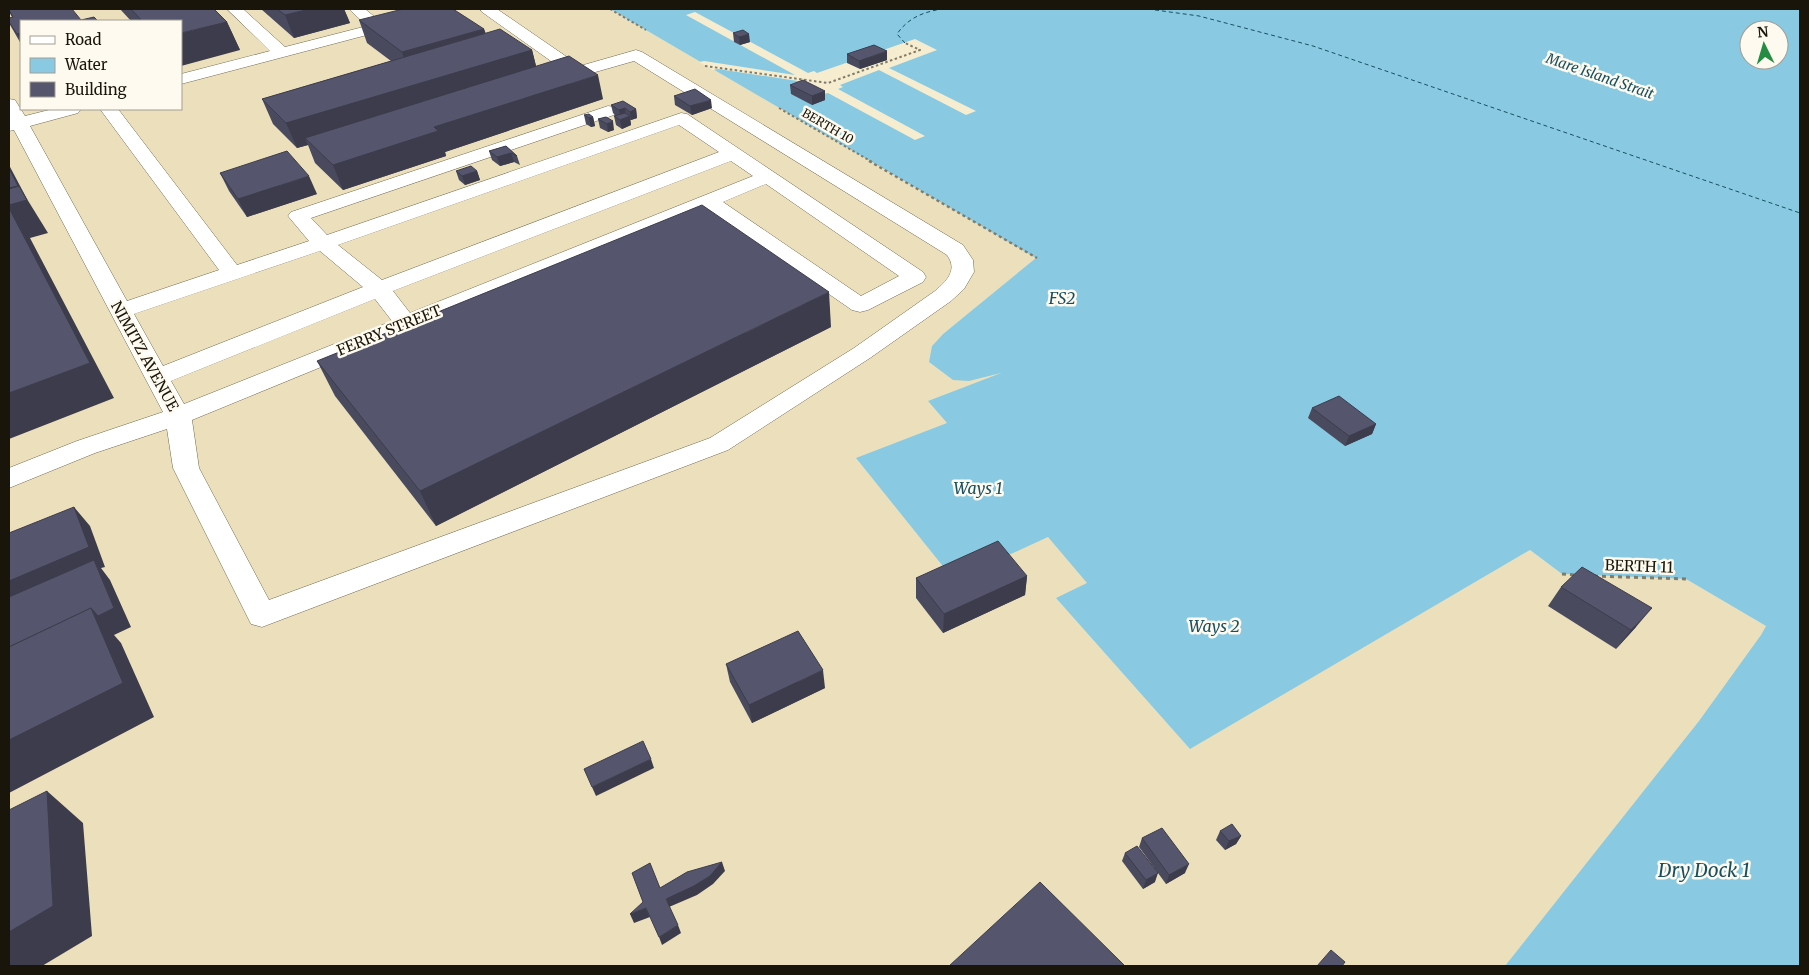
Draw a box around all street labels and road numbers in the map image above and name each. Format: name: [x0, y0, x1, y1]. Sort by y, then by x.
street label: BERTH 10: [799, 105, 857, 147]
street label: NIMITZ AVENUE: [107, 298, 183, 415]
street label: FERRY STREET: [334, 300, 445, 360]
street label: BERTH 11: [1604, 555, 1674, 577]

